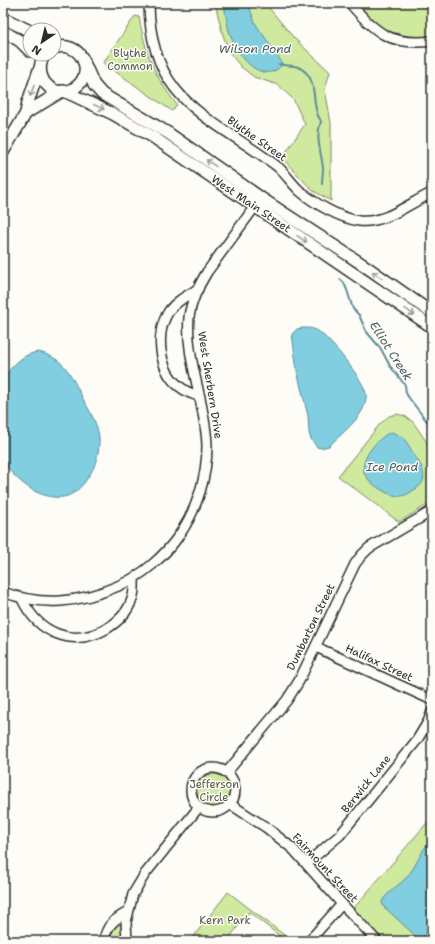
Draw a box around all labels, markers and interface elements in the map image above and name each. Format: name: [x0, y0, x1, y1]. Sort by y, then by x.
north arrow: [22, 22, 62, 62]
text: N: [28, 41, 44, 58]
water label: Wilson Pond: [219, 41, 292, 57]
park label: Blythe Common: [107, 46, 153, 74]
one-way arrow: [27, 85, 35, 97]
one-way arrow: [93, 104, 105, 111]
street label: Blythe Street: [224, 113, 290, 165]
one-way arrow: [206, 159, 217, 167]
street label: West Main Street: [208, 172, 294, 236]
one-way arrow: [297, 235, 308, 243]
one-way arrow: [372, 271, 383, 279]
one-way arrow: [404, 308, 415, 316]
water label: Elliot Creek: [366, 318, 416, 384]
street label: West Sherbern Drive: [194, 330, 226, 440]
water label: Ice Pond: [365, 459, 418, 475]
street label: Dumbarton Street: [283, 581, 339, 673]
street label: Halifax Street: [343, 641, 415, 685]
street label: Berwick Lane: [338, 752, 394, 816]
park label: Jefferson Circle: [189, 777, 239, 805]
street label: Fairmount Street: [289, 830, 361, 906]
park label: Kern Park: [199, 913, 251, 928]

